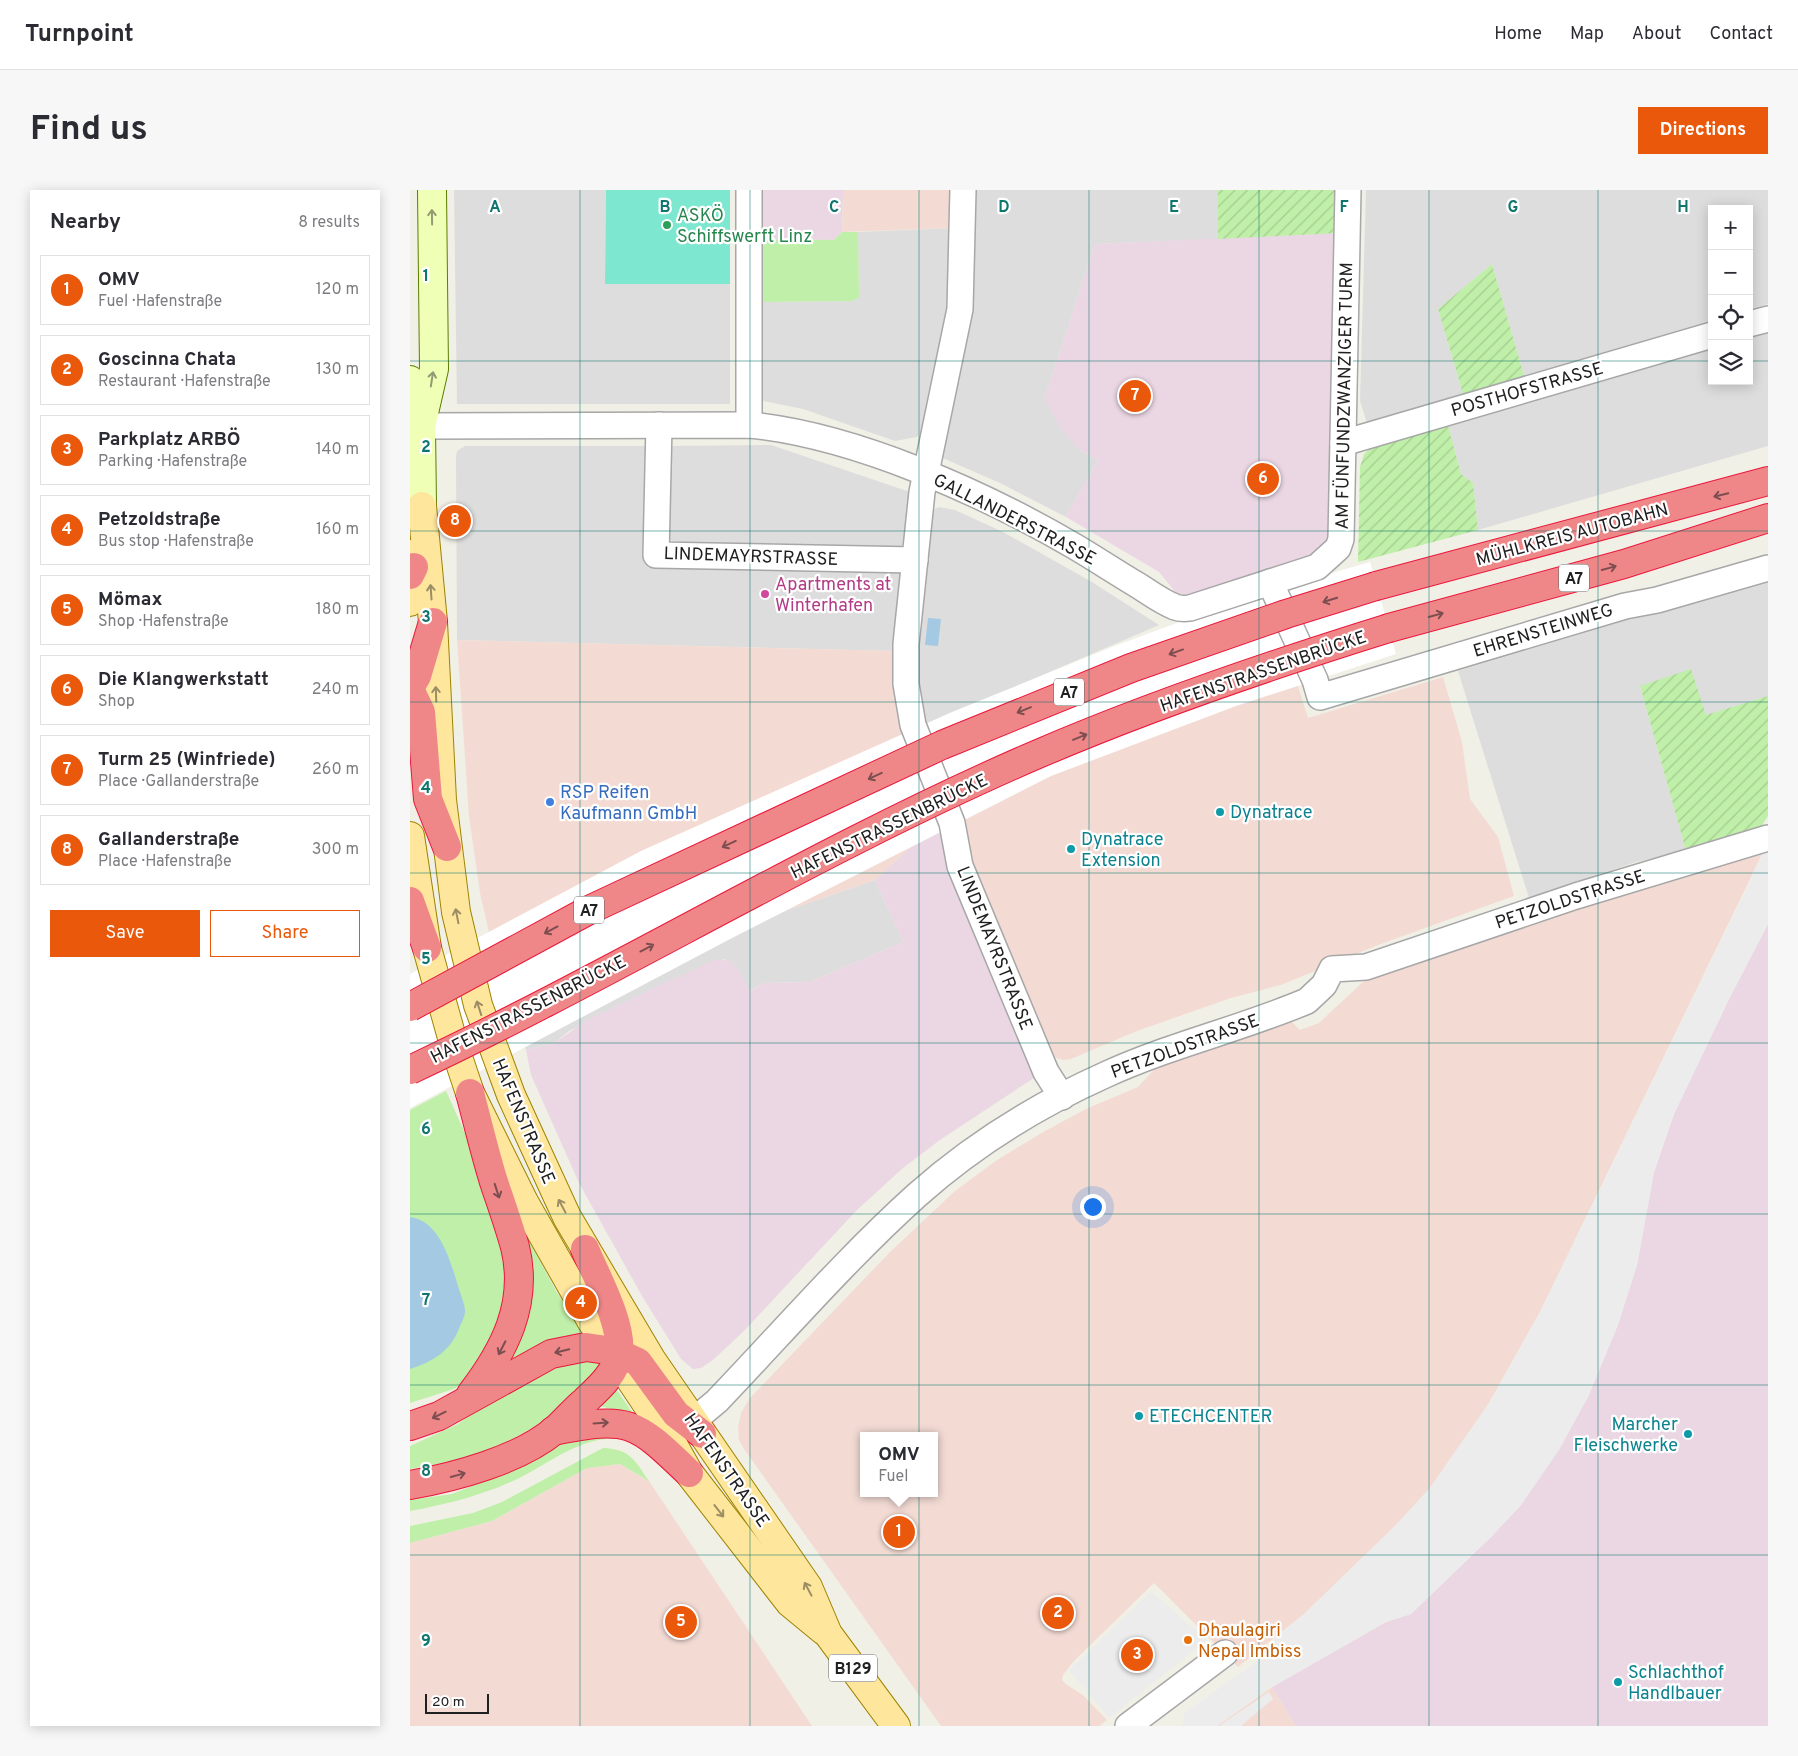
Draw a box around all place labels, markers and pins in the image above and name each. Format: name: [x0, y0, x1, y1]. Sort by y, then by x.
place label: ASKÖ Schiffswerft Linz: [677, 203, 812, 249]
marker: ASKÖ Schiffswerft Linz: [661, 219, 673, 231]
pin: 7: [1119, 377, 1151, 415]
pin: 6: [1247, 460, 1279, 498]
pin: 8: [439, 502, 471, 540]
place label: Apartments at Winterhafen: [775, 574, 891, 618]
marker: Apartments at Winterhafen: [759, 588, 771, 600]
place label: RSP Reifen Kaufmann GmbH: [560, 782, 697, 826]
marker: RSP Reifen Kaufmann GmbH: [544, 796, 556, 808]
place label: Dynatrace: [1230, 802, 1313, 825]
marker: Dynatrace: [1214, 806, 1226, 818]
place label: Dynatrace Extension: [1081, 829, 1164, 873]
marker: Dynatrace Extension: [1065, 843, 1077, 855]
pin: 4: [565, 1284, 597, 1322]
place label: ETECHCENTER: [1149, 1406, 1272, 1429]
marker: ETECHCENTER: [1133, 1410, 1145, 1422]
place label: Marcher Fleischwerke: [1574, 1414, 1678, 1458]
marker: Marcher Fleischwerke: [1682, 1428, 1694, 1440]
pin: 1: [883, 1513, 915, 1551]
pin: 2: [1042, 1594, 1074, 1632]
pin: 5: [665, 1603, 697, 1641]
place label: Dhaulagiri Nepal Imbiss: [1198, 1620, 1301, 1664]
marker: Dhaulagiri Nepal Imbiss: [1182, 1634, 1194, 1646]
pin: 3: [1121, 1636, 1153, 1674]
place label: Schlachthof Handlbauer: [1628, 1662, 1724, 1706]
marker: Schlachthof Handlbauer: [1612, 1676, 1624, 1688]

